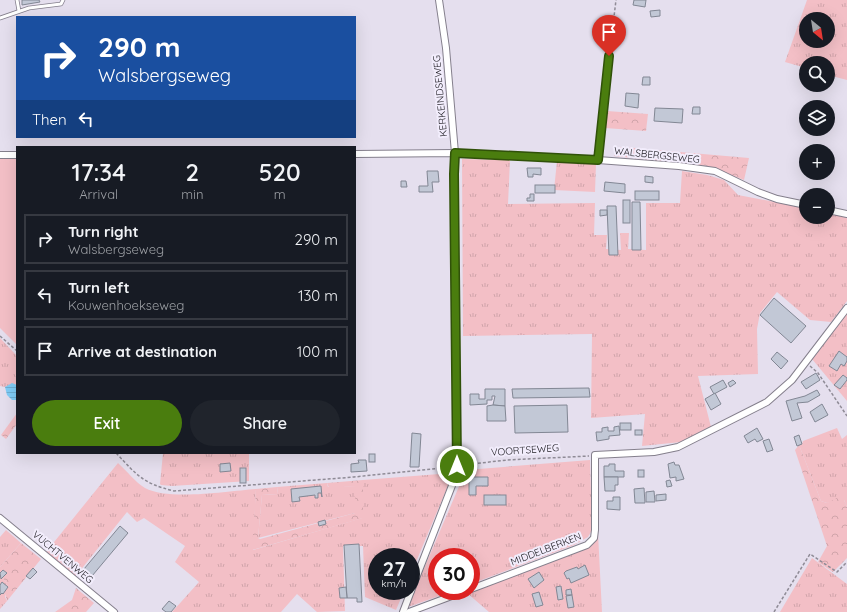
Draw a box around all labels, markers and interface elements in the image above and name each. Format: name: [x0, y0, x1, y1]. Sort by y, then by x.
north arrow: [799, 12, 835, 48]
map controls: [799, 12, 835, 224]
pin: [592, 15, 626, 56]
icon: arrive: [598, 21, 620, 43]
text: 290 m: [98, 29, 181, 64]
icon: right: [32, 32, 84, 84]
street label: KERKEINDSEWEG: [430, 54, 450, 137]
button: search: [799, 56, 835, 92]
text: Walsbergseweg: [98, 64, 231, 87]
button: layers: [799, 100, 835, 136]
icon: left: [75, 108, 97, 130]
text: Then: [32, 110, 67, 129]
street label: WALSBERGSEWEG: [613, 144, 701, 166]
button: +: [799, 144, 835, 180]
text: 17:34: [71, 157, 126, 187]
text: 2: [186, 157, 199, 187]
text: 520: [259, 157, 301, 187]
text: Arrival: [79, 186, 118, 202]
text: min: [181, 186, 203, 202]
text: m: [274, 186, 286, 202]
button: −: [799, 188, 835, 224]
text: Turn right: [68, 222, 139, 241]
icon: right: [34, 228, 56, 250]
text: 290 m: [295, 230, 338, 249]
text: Walsbergseweg: [68, 241, 164, 257]
text: Turn left: [68, 278, 130, 297]
icon: left: [34, 284, 56, 306]
text: 130 m: [298, 286, 338, 305]
text: Kouwenhoekseweg: [68, 297, 184, 313]
icon: arrive: [34, 340, 56, 362]
text: Arrive at destination: [68, 342, 217, 361]
text: 100 m: [297, 342, 338, 361]
button: Exit: [32, 400, 182, 446]
button: Share: [190, 400, 340, 446]
street label: VOORTSEWEG: [491, 441, 559, 459]
position arrow: [436, 445, 478, 487]
street label: VUCHTVENWEG: [30, 528, 96, 586]
street label: MIDDELBERKEN: [509, 530, 583, 568]
speed limit sign: 30: [428, 548, 480, 600]
text: 27: [383, 556, 405, 581]
text: km/h: [381, 577, 407, 590]

